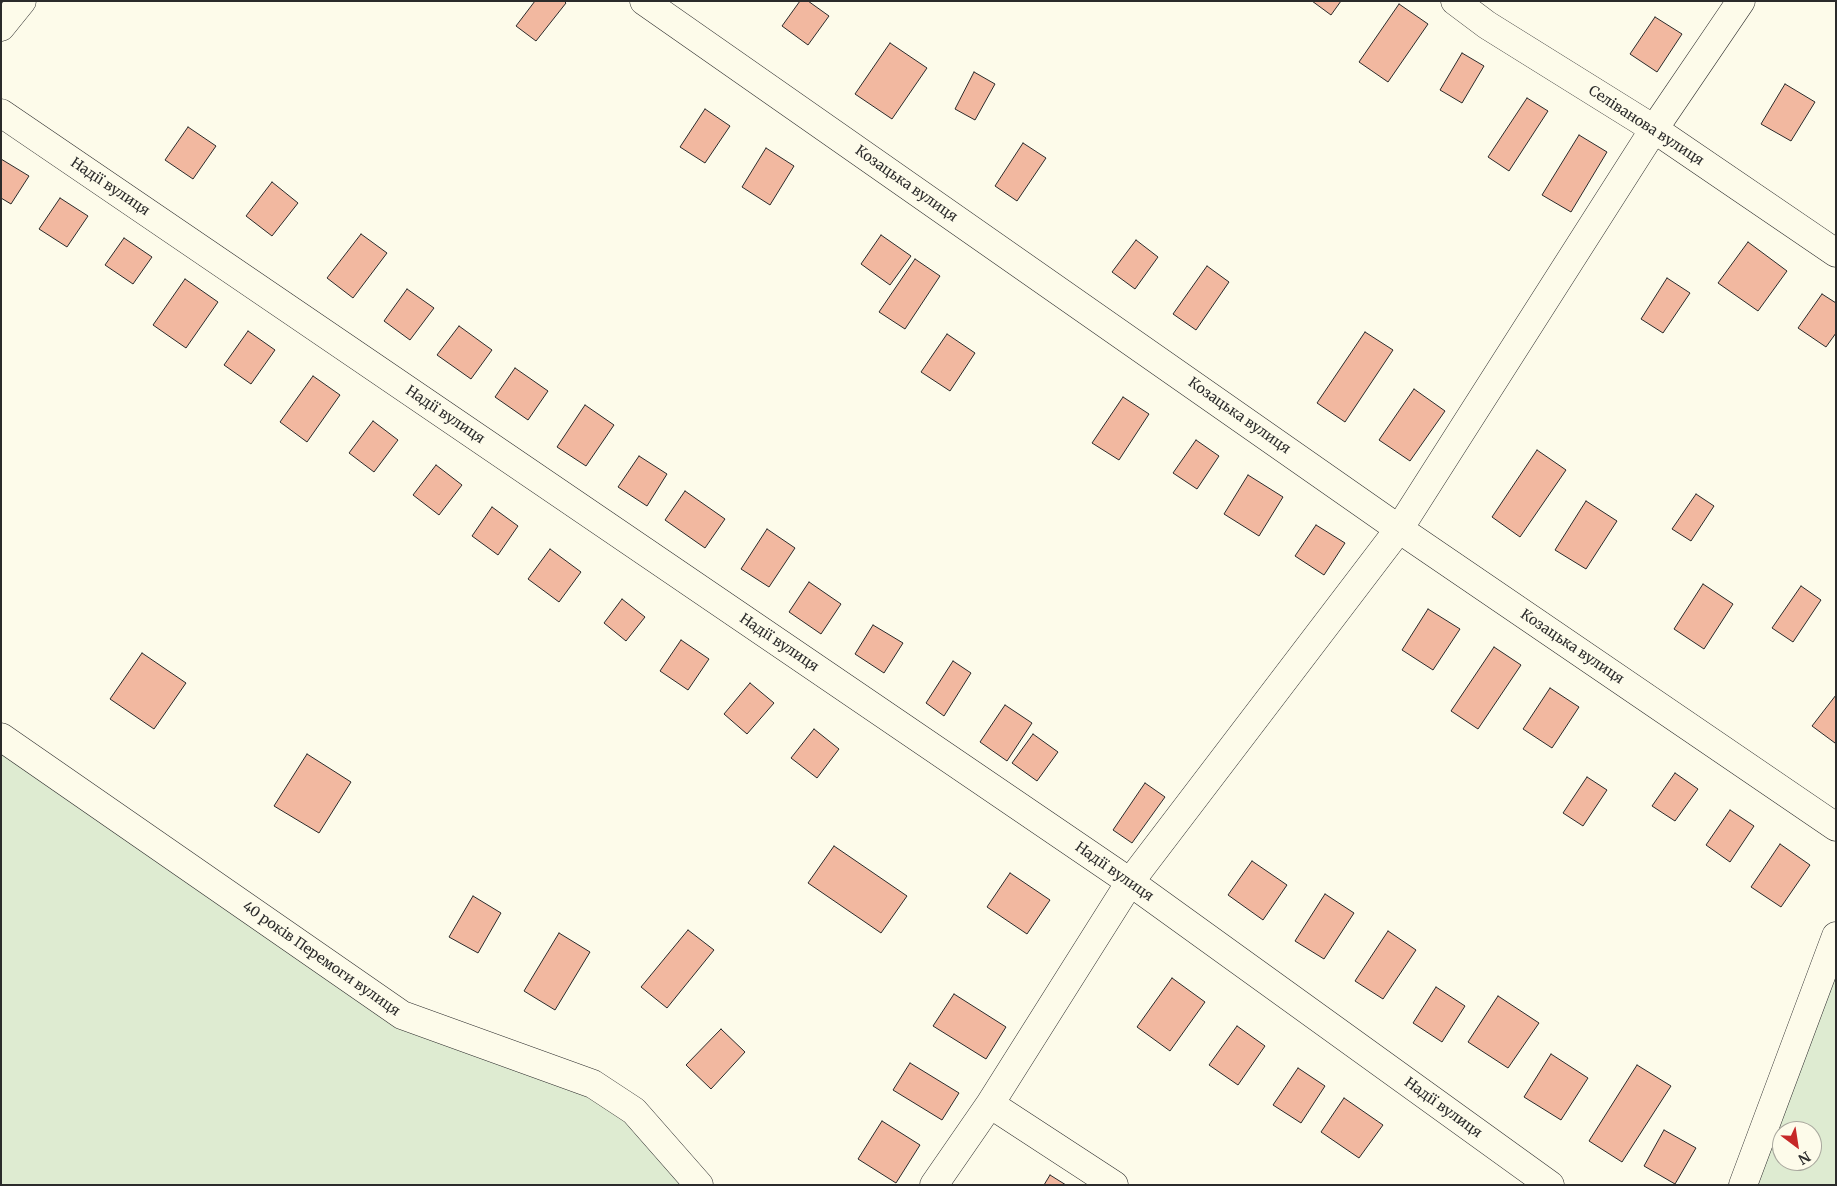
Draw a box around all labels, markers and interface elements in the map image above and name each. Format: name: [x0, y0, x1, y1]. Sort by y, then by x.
street label: Селіванова вулиця: [1585, 82, 1707, 170]
street label: Козацька вулиця: [852, 142, 960, 226]
street label: Надії вулиця: [67, 154, 153, 220]
street label: Козацька вулиця: [1185, 374, 1293, 458]
street label: Надії вулиця: [402, 382, 488, 448]
street label: Козацька вулиця: [1517, 606, 1627, 688]
street label: Надії вулиця: [736, 610, 822, 676]
street label: Надії вулиця: [1072, 839, 1156, 905]
street label: 40 років Перемоги вулиця: [239, 898, 403, 1020]
street label: Надії вулиця: [1401, 1074, 1485, 1142]
north arrow: [1772, 1121, 1822, 1171]
text: N: [1795, 1147, 1814, 1169]

